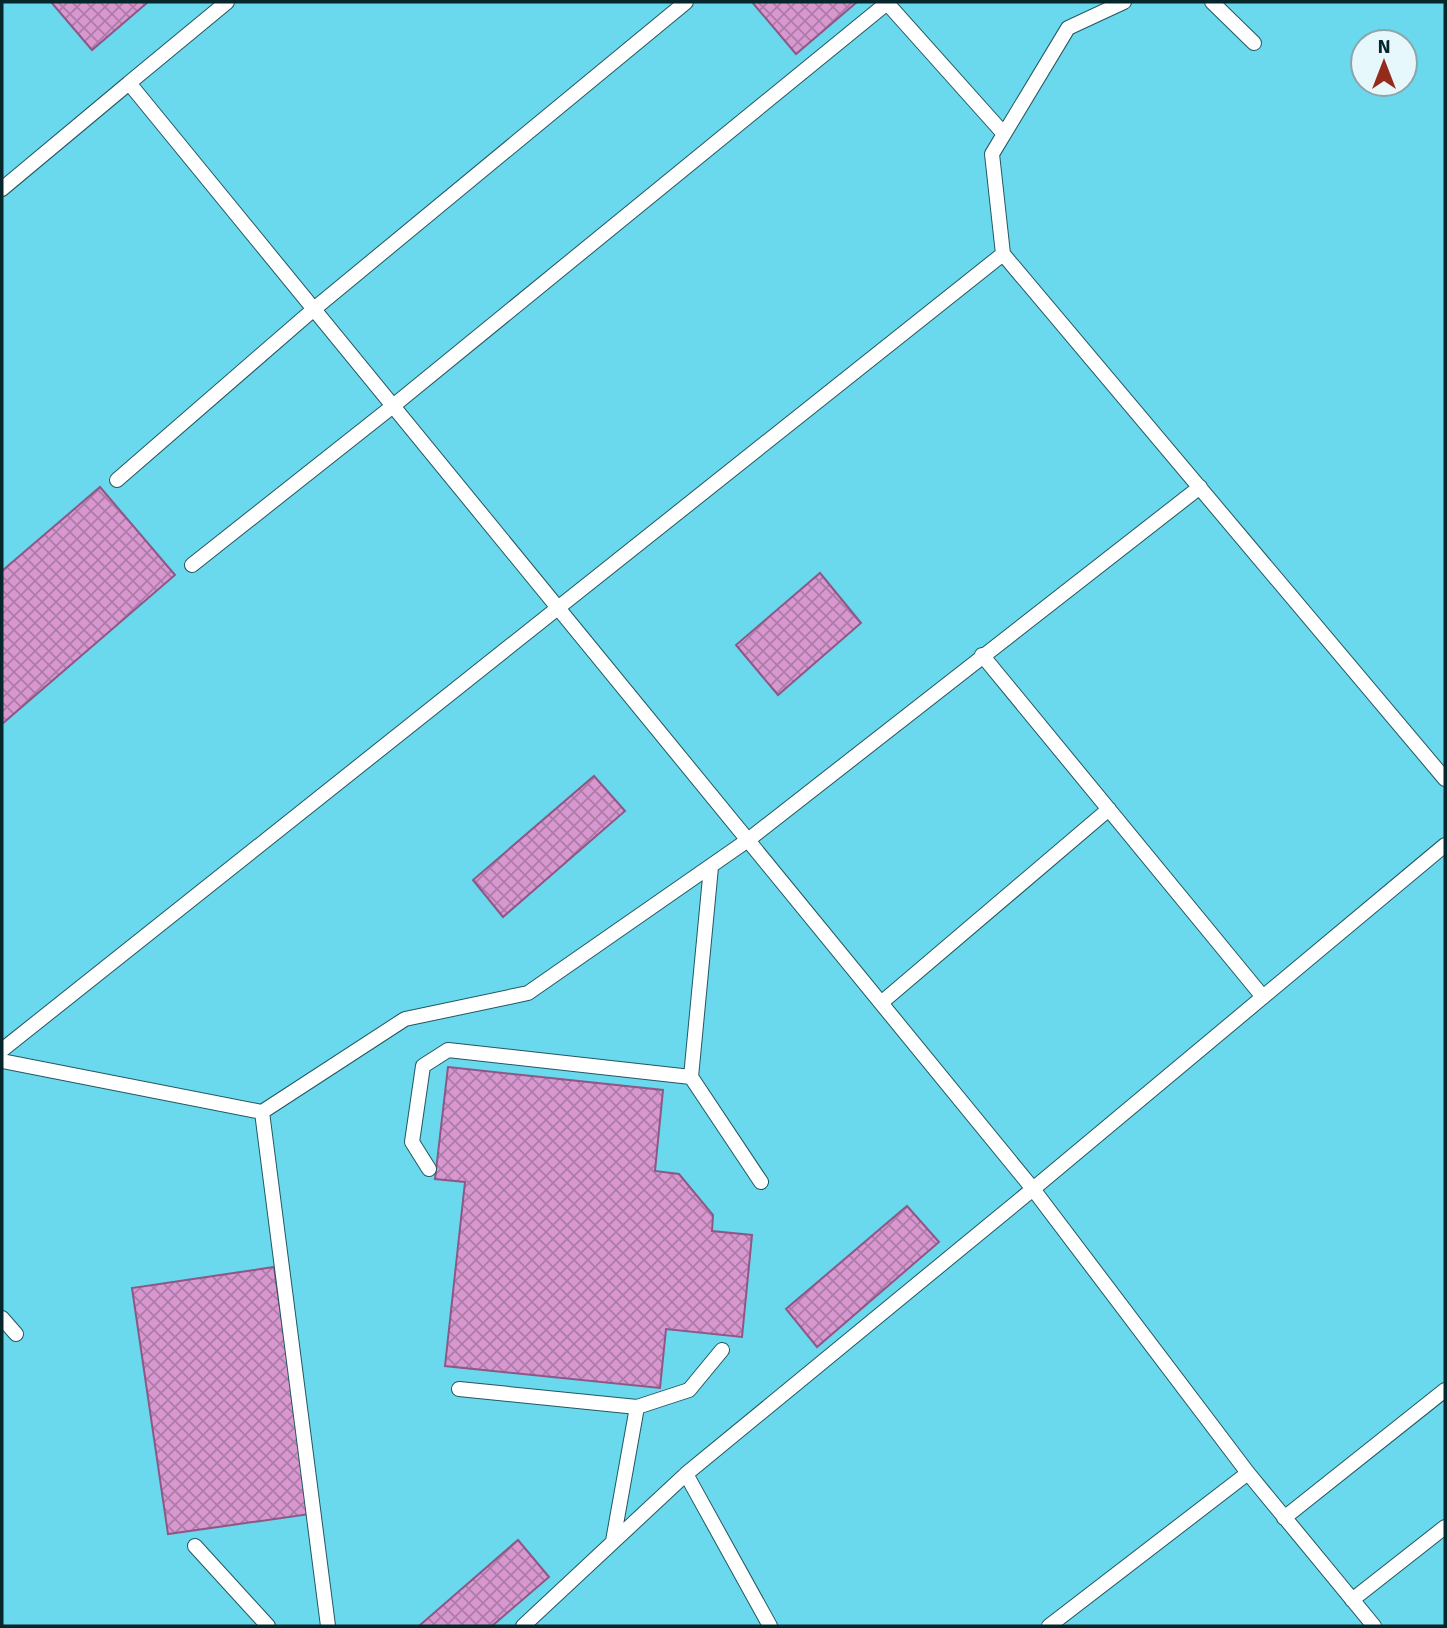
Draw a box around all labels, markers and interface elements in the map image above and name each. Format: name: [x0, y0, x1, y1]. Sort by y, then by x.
north arrow: [1349, 28, 1419, 98]
text: N: [1377, 35, 1391, 59]

